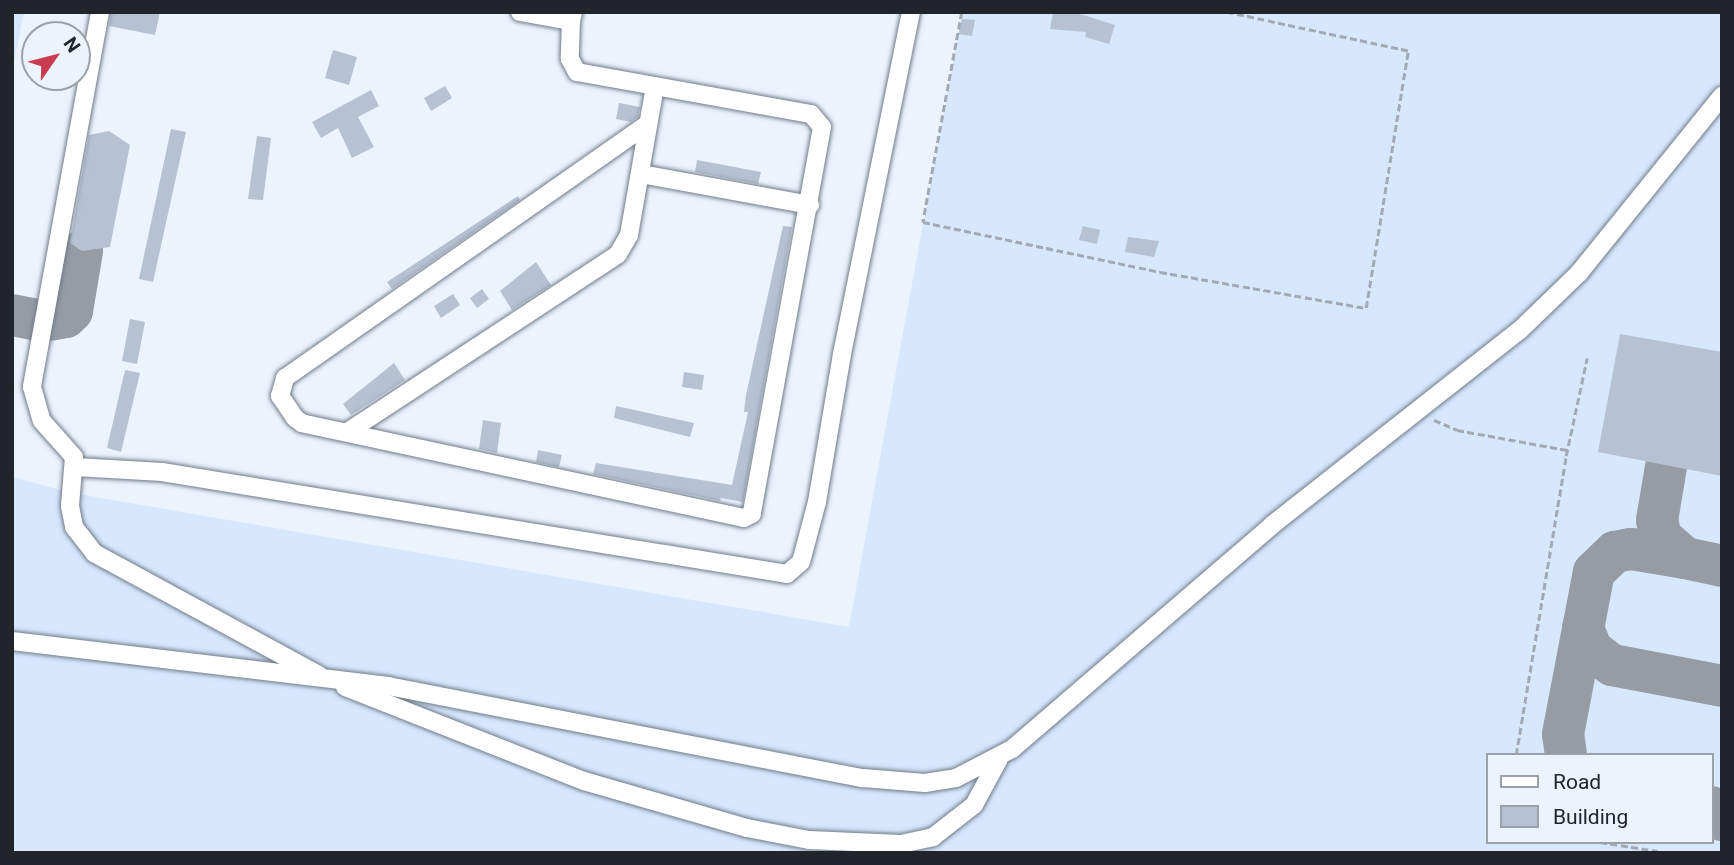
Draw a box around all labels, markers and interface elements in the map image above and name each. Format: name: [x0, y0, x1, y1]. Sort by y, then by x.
north arrow: [21, 21, 91, 91]
text: N: [59, 33, 85, 57]
legend: [1486, 753, 1713, 844]
text: Road: [1553, 770, 1601, 794]
text: Building: [1553, 805, 1628, 829]

